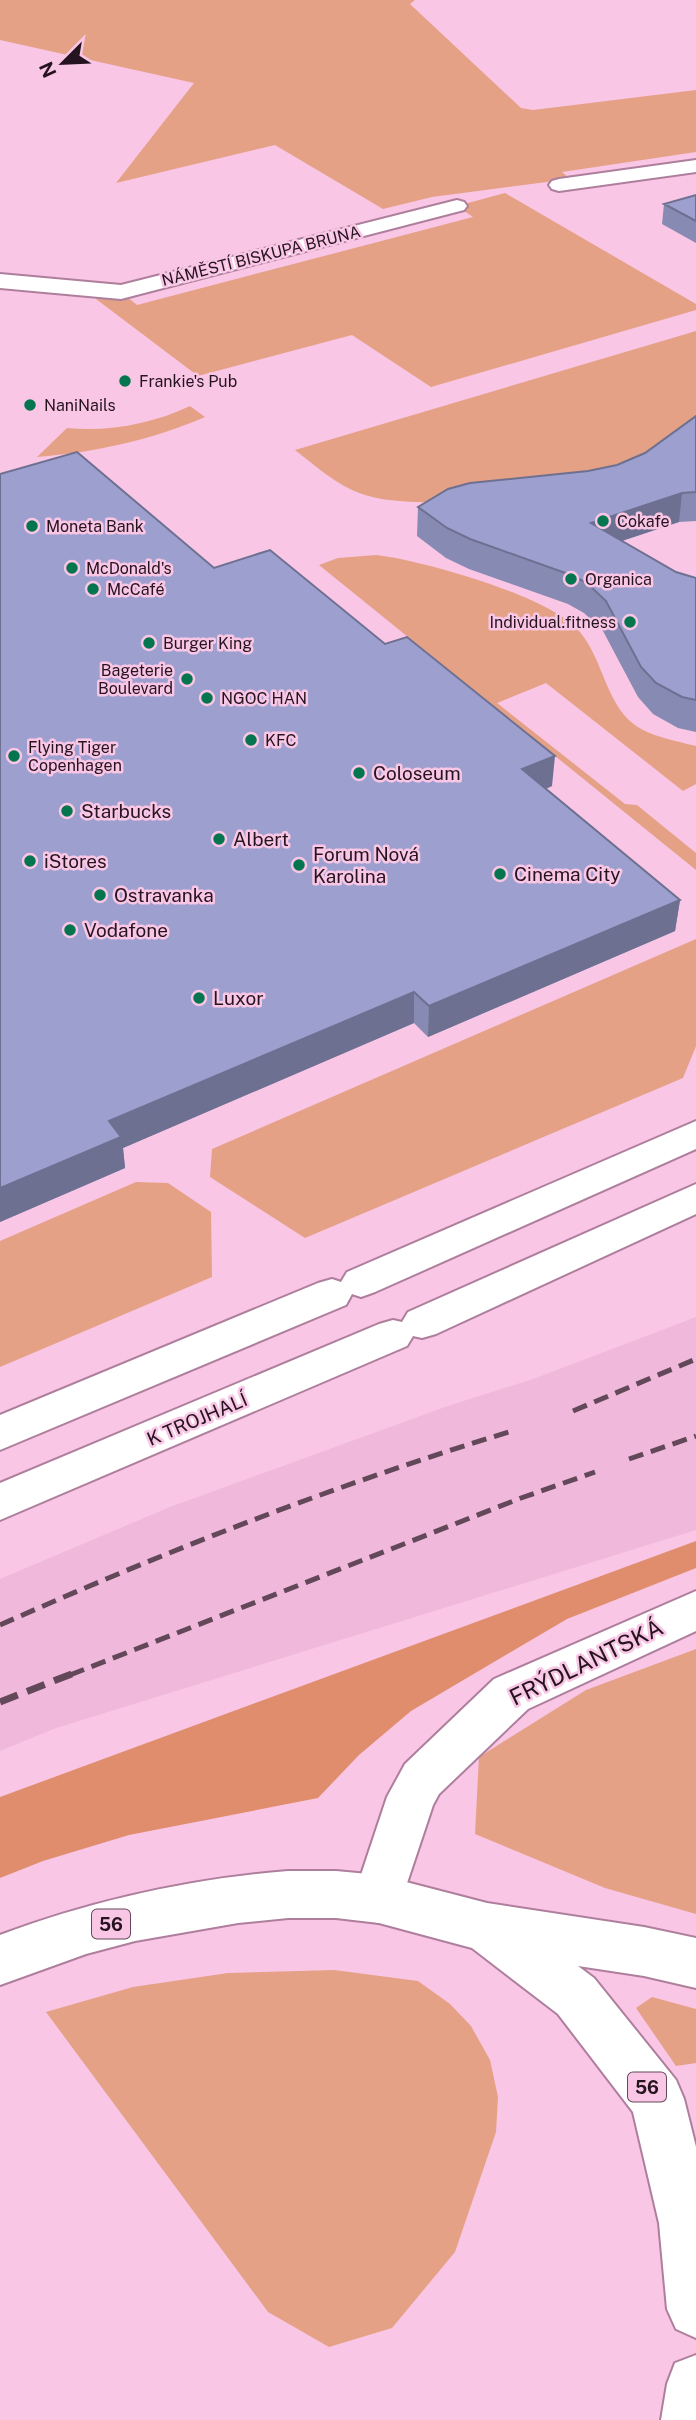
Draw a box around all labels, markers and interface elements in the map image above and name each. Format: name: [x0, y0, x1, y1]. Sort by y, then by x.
north arrow: [28, 28, 98, 98]
text: N: [34, 59, 61, 81]
street label: NÁMĚSTÍ BISKUPA BRUNA: [159, 221, 362, 290]
place label: Frankie's Pub: [139, 372, 237, 391]
marker: Frankie's Pub: [117, 373, 133, 389]
place label: NaniNails: [44, 396, 116, 415]
marker: NaniNails: [22, 397, 38, 413]
place label: Cokafe: [617, 512, 670, 531]
marker: Cokafe: [595, 513, 611, 529]
place label: Moneta Bank: [46, 517, 144, 536]
marker: Moneta Bank: [24, 518, 40, 534]
place label: McDonald's: [86, 559, 172, 578]
marker: McDonald's: [64, 560, 80, 576]
place label: Organica: [585, 570, 652, 589]
marker: Organica: [563, 571, 579, 587]
place label: McCafé: [107, 580, 165, 599]
marker: McCafé: [85, 581, 101, 597]
place label: Individual.fitness: [489, 613, 616, 632]
marker: Individual.fitness: [622, 614, 638, 630]
place label: Burger King: [163, 634, 252, 653]
marker: Burger King: [141, 635, 157, 651]
place label: Bageterie Boulevard: [98, 661, 173, 698]
marker: Bageterie Boulevard: [179, 671, 195, 687]
place label: NGOC HAN: [221, 689, 307, 708]
marker: NGOC HAN: [199, 690, 215, 706]
place label: KFC: [265, 731, 296, 750]
marker: KFC: [243, 732, 259, 748]
place label: Flying Tiger Copenhagen: [28, 738, 122, 775]
marker: Flying Tiger Copenhagen: [6, 748, 22, 764]
place label: Coloseum: [373, 762, 461, 784]
marker: Coloseum: [351, 765, 367, 781]
place label: Starbucks: [81, 800, 171, 822]
marker: Starbucks: [59, 803, 75, 819]
place label: Albert: [233, 828, 289, 850]
marker: Albert: [211, 831, 227, 847]
place label: Forum Nová Karolina: [313, 843, 419, 887]
place label: iStores: [44, 850, 107, 872]
marker: iStores: [22, 853, 38, 869]
marker: Forum Nová Karolina: [291, 857, 307, 873]
place label: Cinema City: [514, 863, 621, 885]
marker: Cinema City: [492, 866, 508, 882]
place label: Ostravanka: [114, 884, 214, 906]
marker: Ostravanka: [92, 887, 108, 903]
place label: Vodafone: [84, 919, 168, 941]
marker: Vodafone: [62, 922, 78, 938]
place label: Luxor: [213, 987, 264, 1009]
marker: Luxor: [191, 990, 207, 1006]
street label: K TROJHALÍ: [143, 1388, 251, 1450]
street label: FRÝDLANTSKÁ: [505, 1613, 667, 1711]
road number: 56: [92, 1910, 130, 1938]
road number: 56: [628, 2073, 666, 2102]

